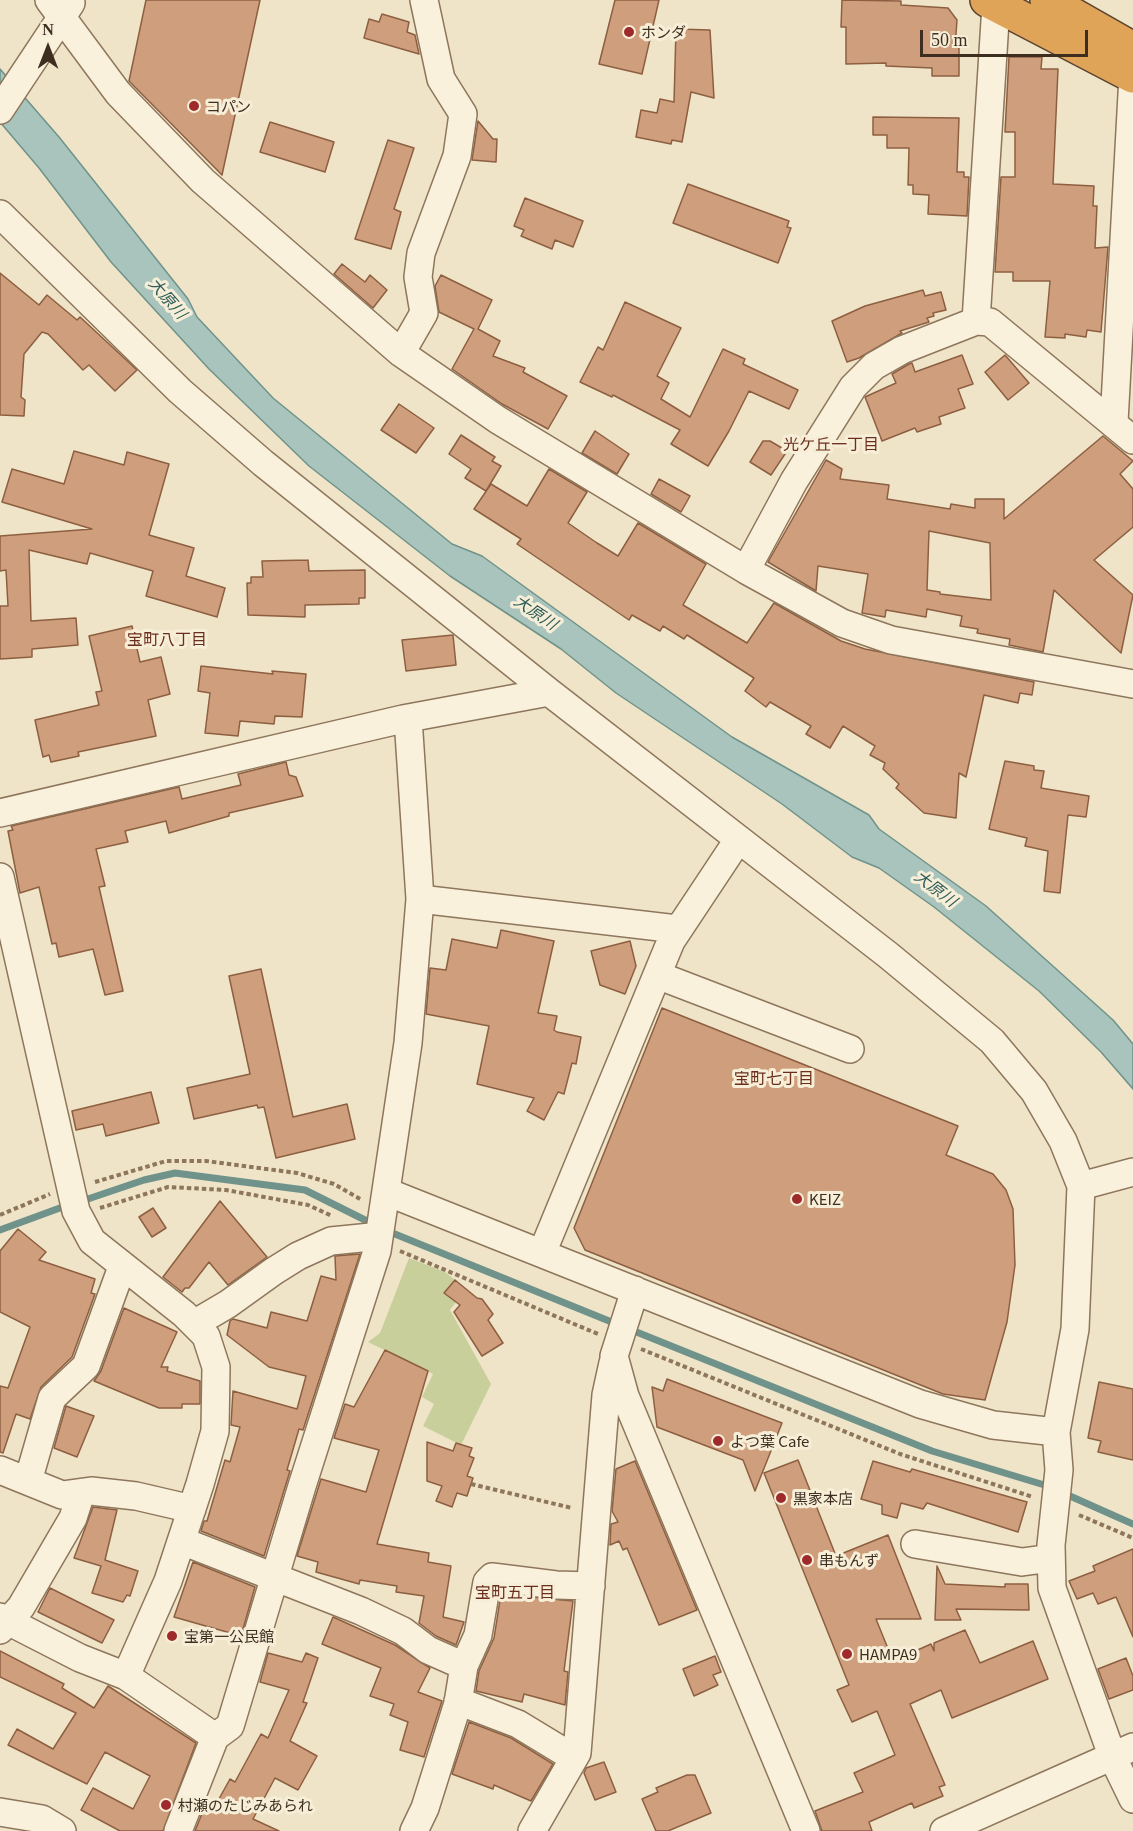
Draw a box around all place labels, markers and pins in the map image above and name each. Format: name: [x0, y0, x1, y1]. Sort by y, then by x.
place label: ホンダ: [641, 23, 686, 41]
marker: ホンダ: [622, 25, 636, 39]
place label: コパン: [206, 97, 251, 115]
marker: コパン: [187, 99, 201, 113]
place label: KEIZ: [809, 1190, 841, 1208]
marker: KEIZ: [790, 1192, 804, 1206]
place label: よつ葉 Cafe: [730, 1432, 809, 1450]
marker: よつ葉 Cafe: [711, 1434, 725, 1448]
place label: 黒家本店: [793, 1489, 853, 1507]
marker: 黒家本店: [774, 1491, 788, 1505]
place label: 串もんず: [819, 1551, 879, 1569]
marker: 串もんず: [800, 1553, 814, 1567]
place label: 宝第一公民館: [184, 1627, 274, 1645]
marker: 宝第一公民館: [165, 1629, 179, 1643]
place label: HAMPA9: [859, 1645, 917, 1663]
marker: HAMPA9: [840, 1647, 854, 1661]
place label: 村瀬のたじみあられ: [178, 1796, 313, 1814]
marker: 村瀬のたじみあられ: [159, 1798, 173, 1812]

